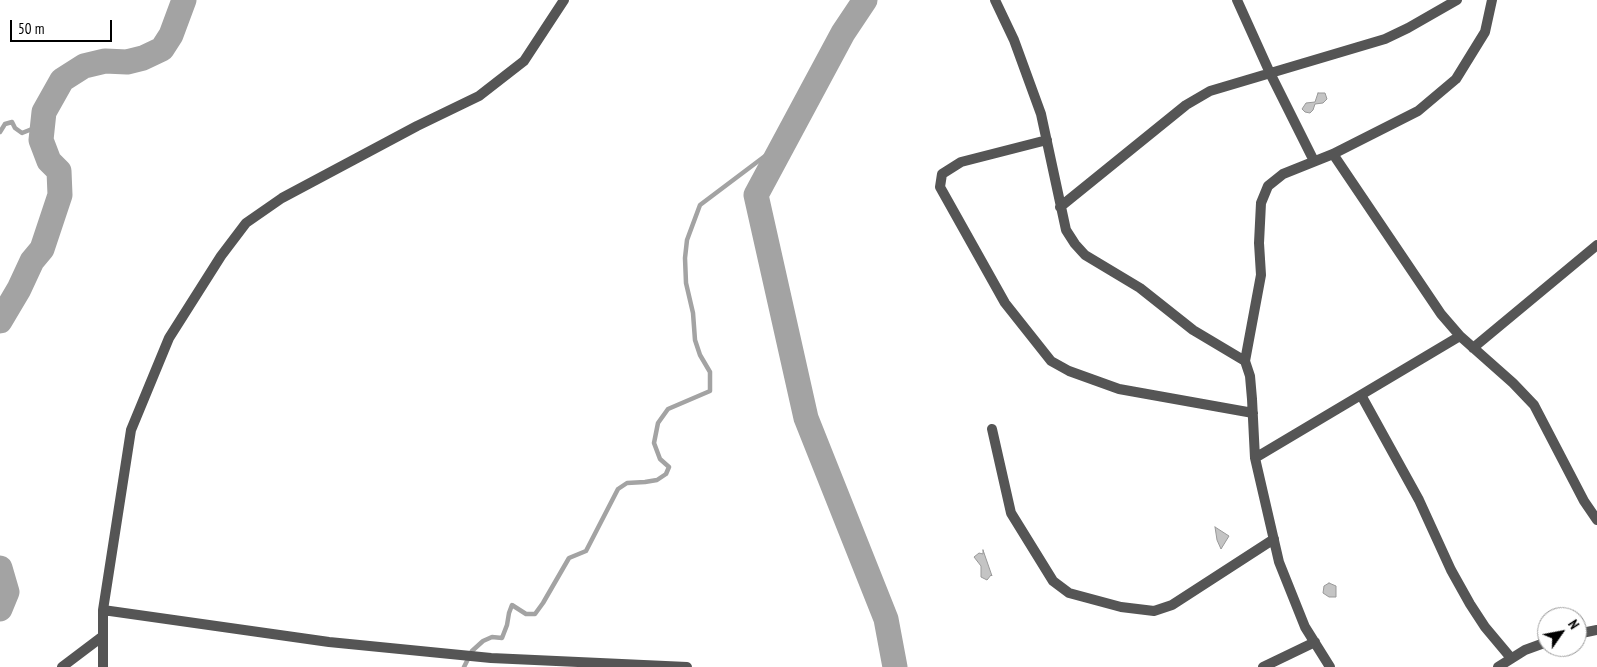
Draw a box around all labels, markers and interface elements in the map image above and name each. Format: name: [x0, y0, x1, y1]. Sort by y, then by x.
scale bar: [12, 10, 115, 42]
text: 50 m: [18, 19, 44, 38]
north arrow: [1537, 607, 1587, 657]
text: N: [1564, 616, 1583, 632]

